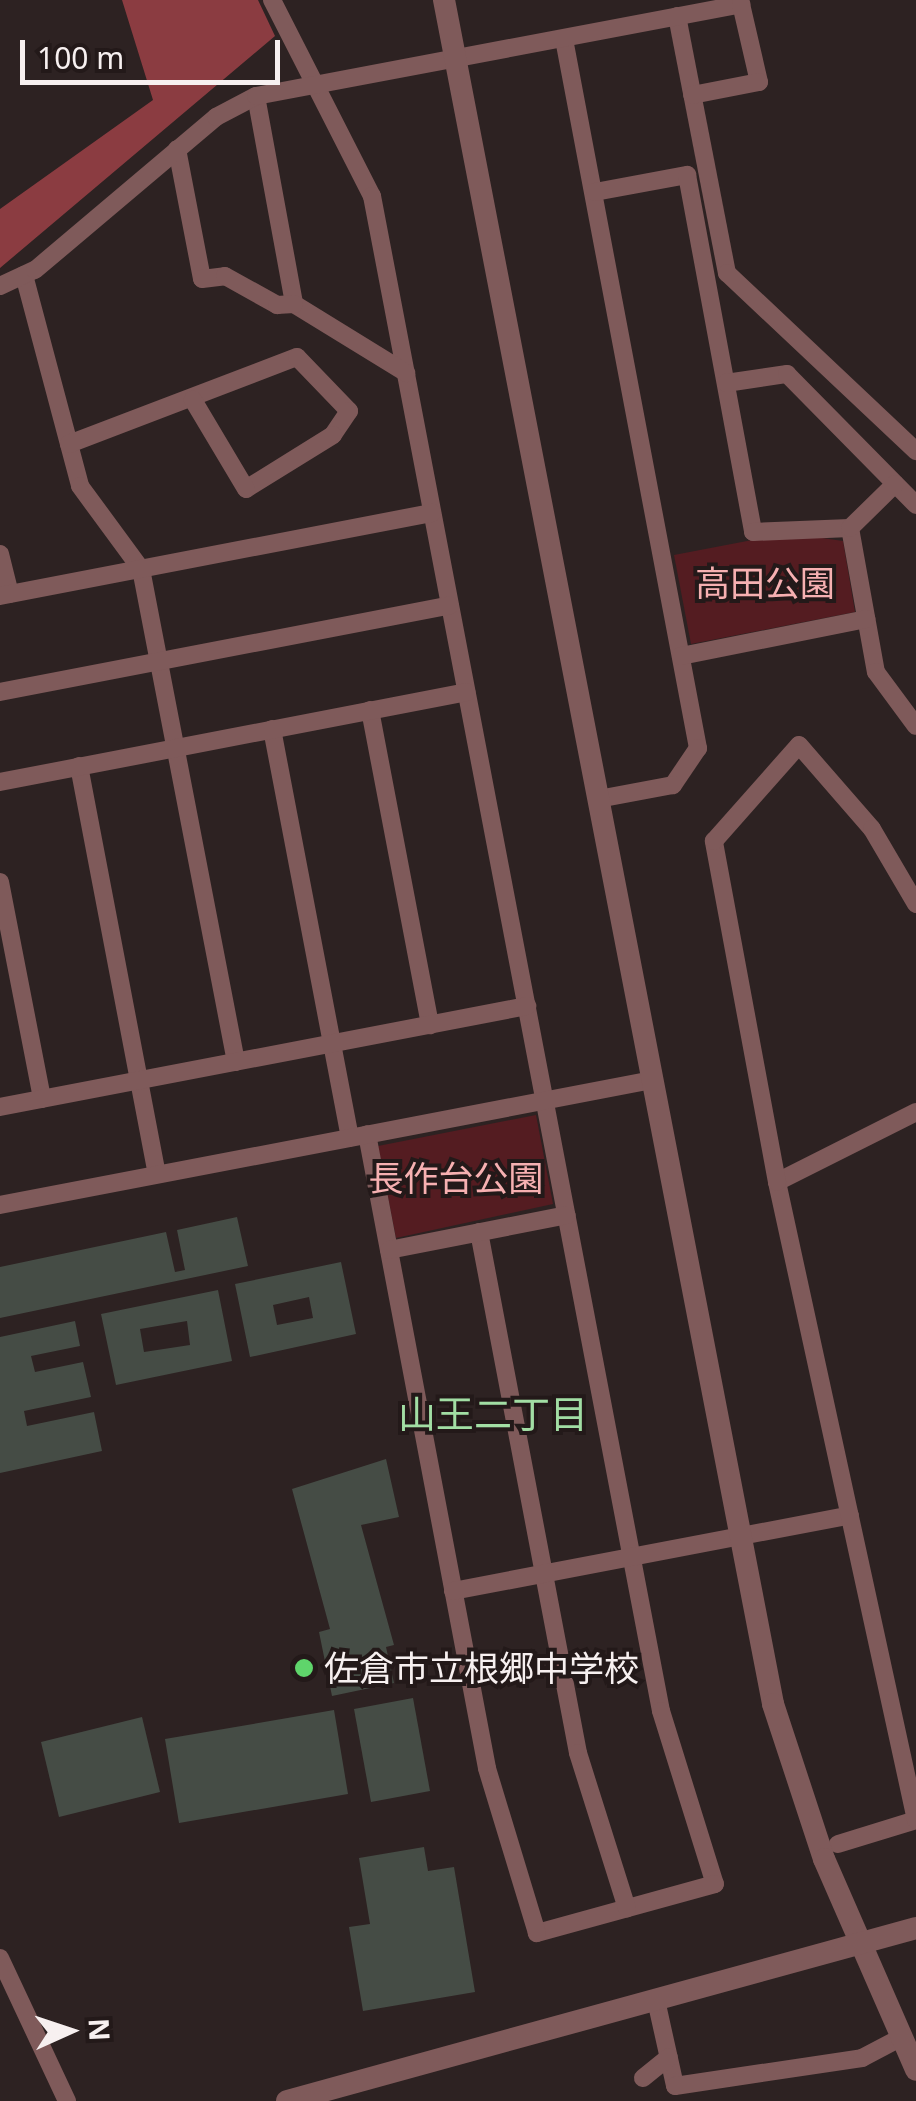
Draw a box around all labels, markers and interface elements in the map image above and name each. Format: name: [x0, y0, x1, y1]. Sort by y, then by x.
scale bar: [25, 20, 285, 82]
text: 100 m: [37, 37, 124, 78]
park label: 高田公園: [695, 562, 835, 604]
park label: 長作台公園: [369, 1157, 543, 1199]
district label: 山王二丁目: [398, 1391, 588, 1437]
place label: 佐倉市立根郷中学校: [324, 1647, 639, 1689]
marker: 佐倉市立根郷中学校: [293, 1657, 315, 1679]
north arrow: [20, 1981, 120, 2081]
text: N: [80, 2017, 120, 2042]

